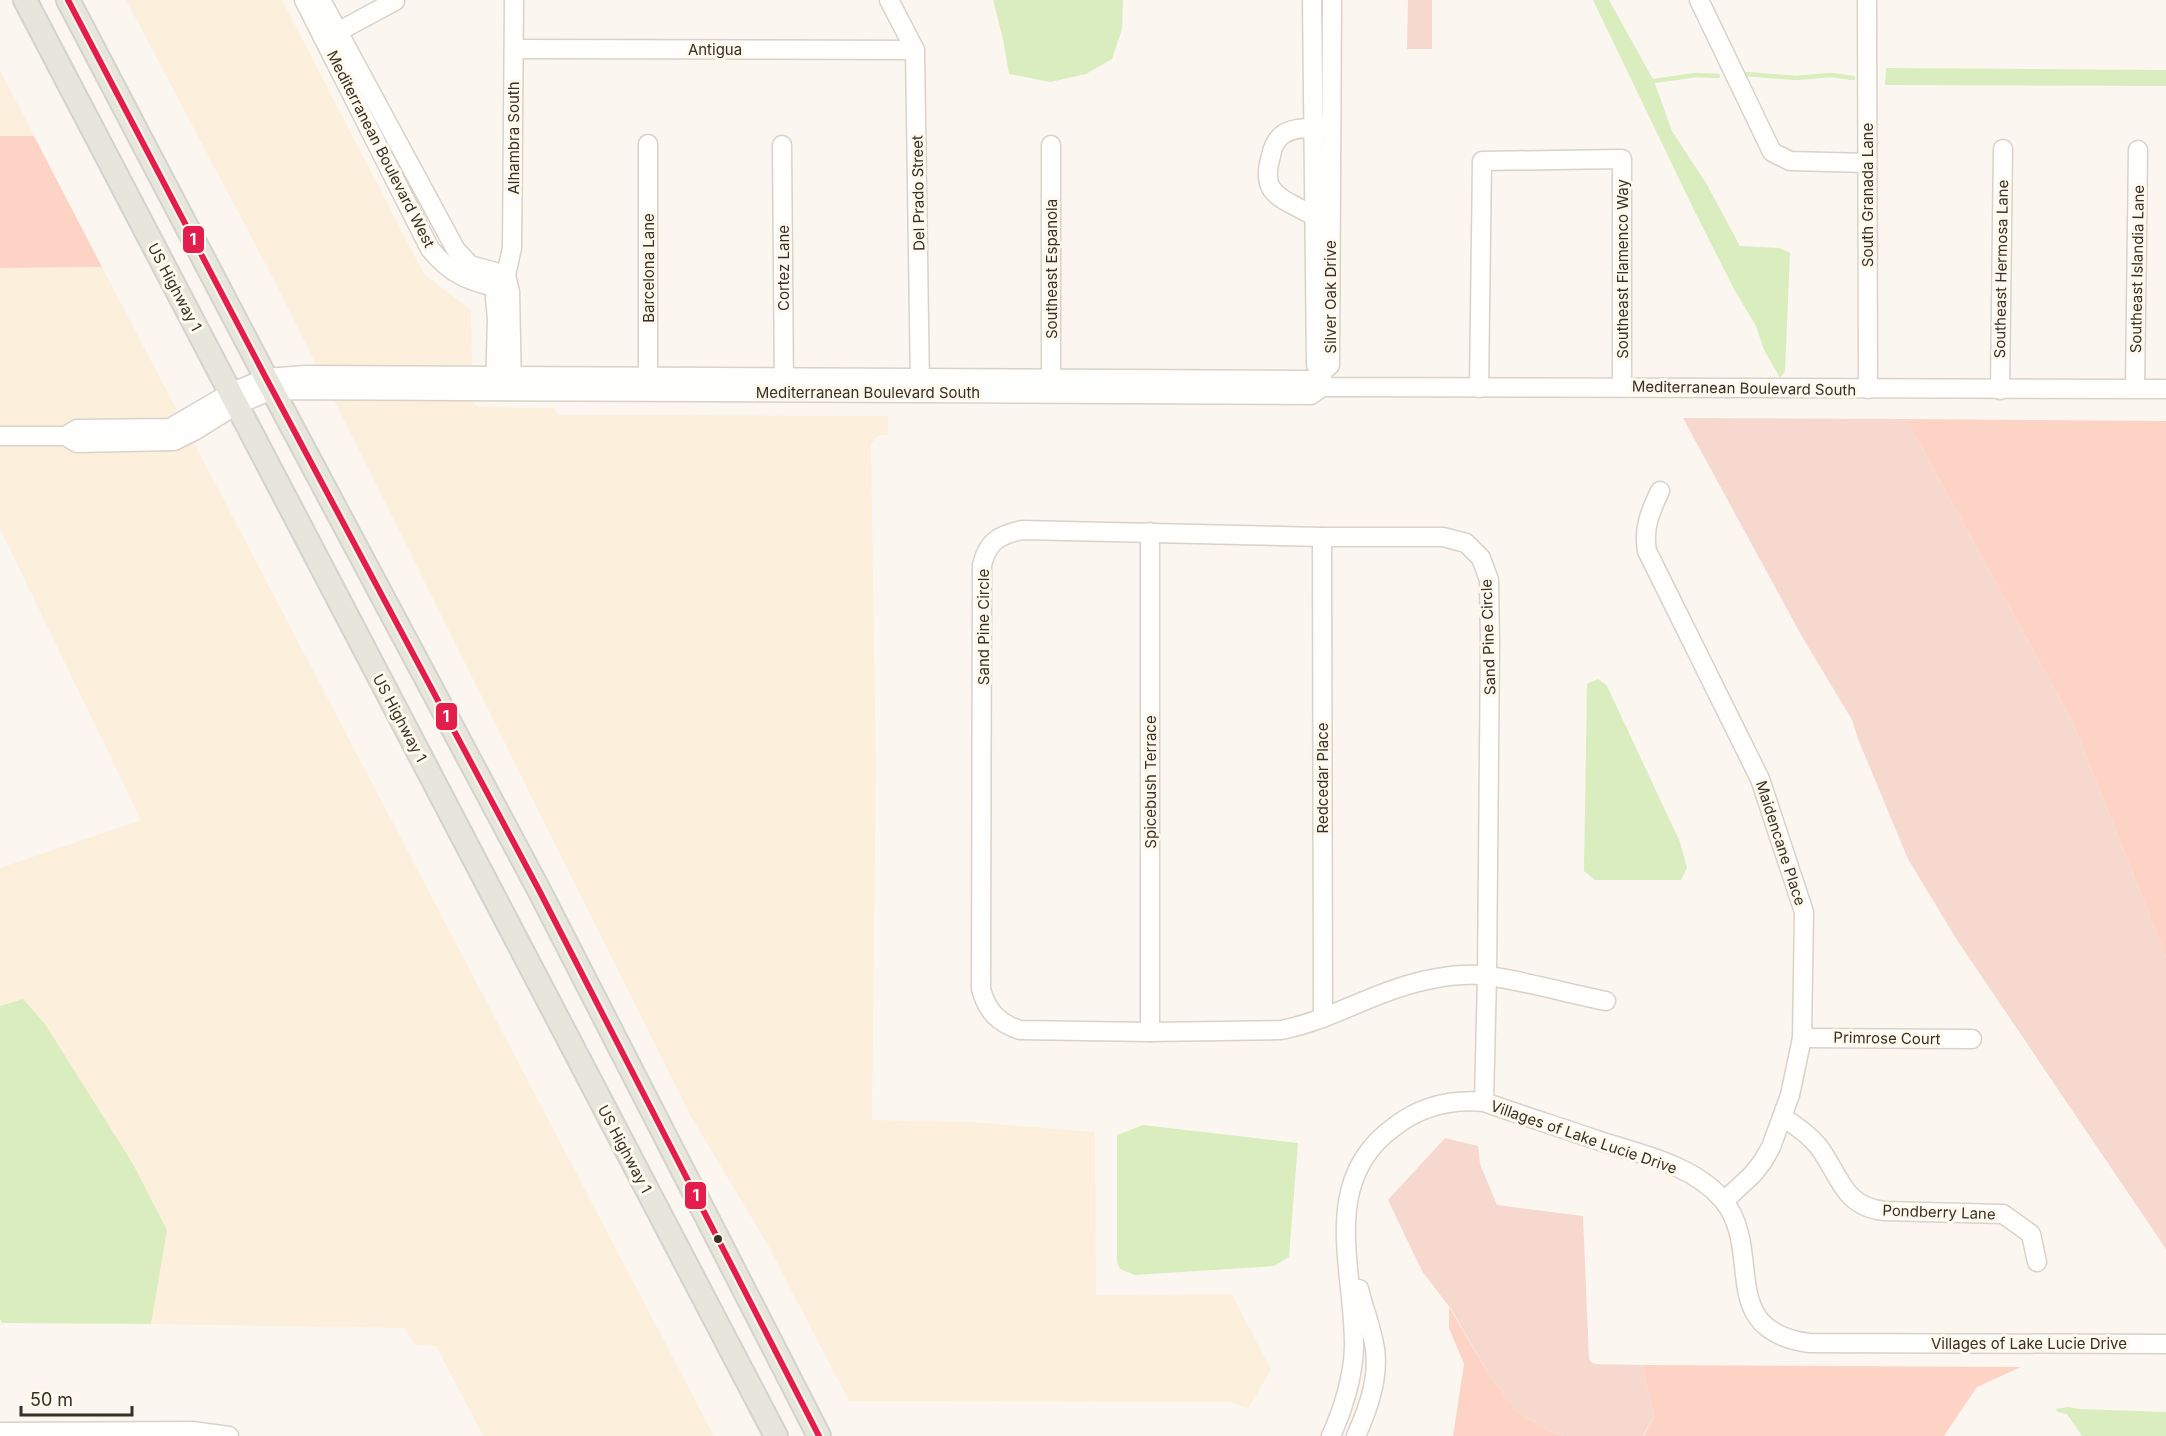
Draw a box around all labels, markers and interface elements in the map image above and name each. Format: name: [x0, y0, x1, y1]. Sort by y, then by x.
street label: Antigua: [688, 40, 742, 59]
street label: Mediterranean Boulevard West: [323, 47, 439, 251]
street label: Alhambra South: [504, 81, 523, 195]
street label: South Granada Lane: [1858, 123, 1877, 267]
street label: Del Prado Street: [907, 135, 929, 251]
street label: Southeast Flamenco Way: [1613, 179, 1632, 359]
street label: Southeast Hermosa Lane: [1990, 180, 2012, 358]
street label: Southeast Islandia Lane: [2126, 185, 2148, 353]
street label: Southeast Espanola: [1042, 199, 1061, 339]
street label: Barcelona Lane: [639, 213, 658, 323]
line badge: 1: [182, 225, 205, 254]
street label: Cortez Lane: [774, 225, 793, 311]
street label: US Highway 1: [144, 240, 206, 334]
street label: Silver Oak Drive: [1321, 240, 1340, 354]
street label: Mediterranean Boulevard South: [1632, 377, 1856, 399]
street label: Mediterranean Boulevard South: [756, 383, 980, 402]
street label: Sand Pine Circle: [974, 569, 993, 685]
street label: Sand Pine Circle: [1476, 579, 1500, 695]
street label: US Highway 1: [369, 671, 431, 765]
line badge: 1: [435, 702, 458, 731]
text: 1: [443, 706, 449, 726]
street label: Spicebush Terrace: [1141, 715, 1160, 849]
street label: Redcedar Place: [1313, 722, 1332, 834]
street label: Maidencane Place: [1752, 778, 1810, 908]
street label: Primrose Court: [1833, 1028, 1941, 1048]
street label: Villages of Lake Lucie Drive: [1488, 1096, 1680, 1178]
street label: US Highway 1: [594, 1102, 656, 1196]
line badge: 1: [684, 1181, 707, 1210]
text: 1: [693, 1185, 699, 1205]
street label: Pondberry Lane: [1882, 1201, 1996, 1223]
unlabelled marker: [712, 1233, 724, 1245]
street label: Villages of Lake Lucie Drive: [1931, 1334, 2127, 1353]
scale bar: [21, 1379, 132, 1417]
text: 50 m: [30, 1389, 73, 1410]

